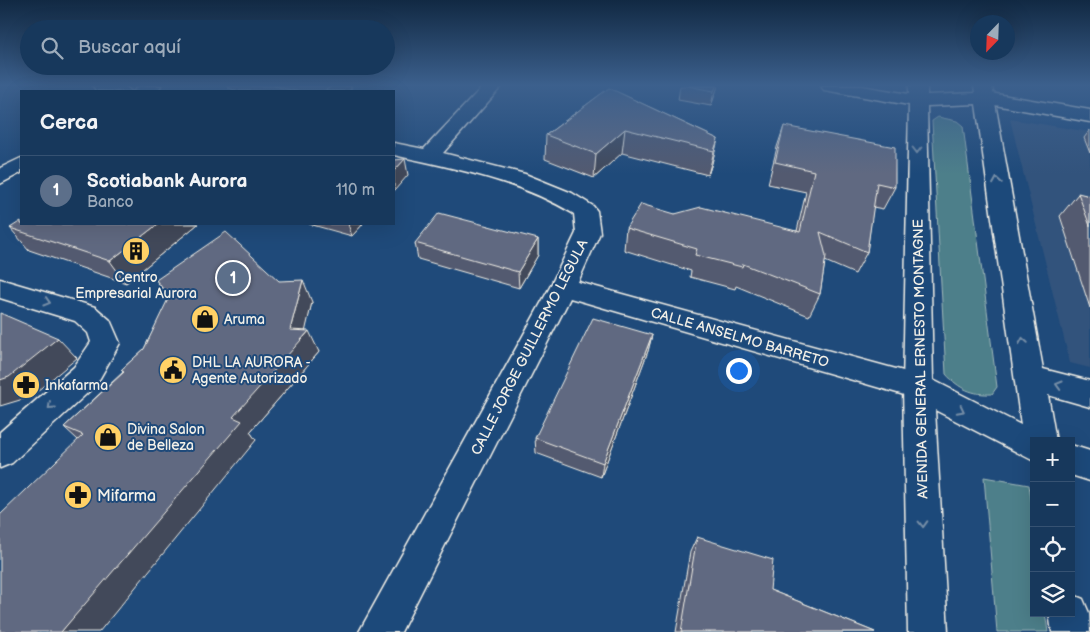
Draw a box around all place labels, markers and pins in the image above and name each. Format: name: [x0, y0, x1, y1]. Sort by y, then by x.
building icon: Centro Empresarial Aurora: [121, 236, 151, 266]
pin: 1: [217, 259, 249, 297]
place label: Centro Empresarial Aurora: [75, 269, 197, 302]
shop icon: Aruma: [190, 304, 220, 334]
place label: Aruma: [224, 311, 265, 328]
place label: DHL LA AURORA - Agente Autorizado: [192, 354, 311, 387]
public building icon: DHL LA AURORA - Agente Autorizado: [158, 355, 188, 385]
pharmacy icon: Inkafarma: [11, 370, 41, 400]
place label: Inkafarma: [45, 377, 108, 394]
place label: Divina Salon de Belleza: [127, 421, 205, 454]
shop icon: Divina Salon de Belleza: [93, 422, 123, 452]
pharmacy icon: Mifarma: [63, 480, 93, 510]
place label: Mifarma: [97, 487, 156, 506]

